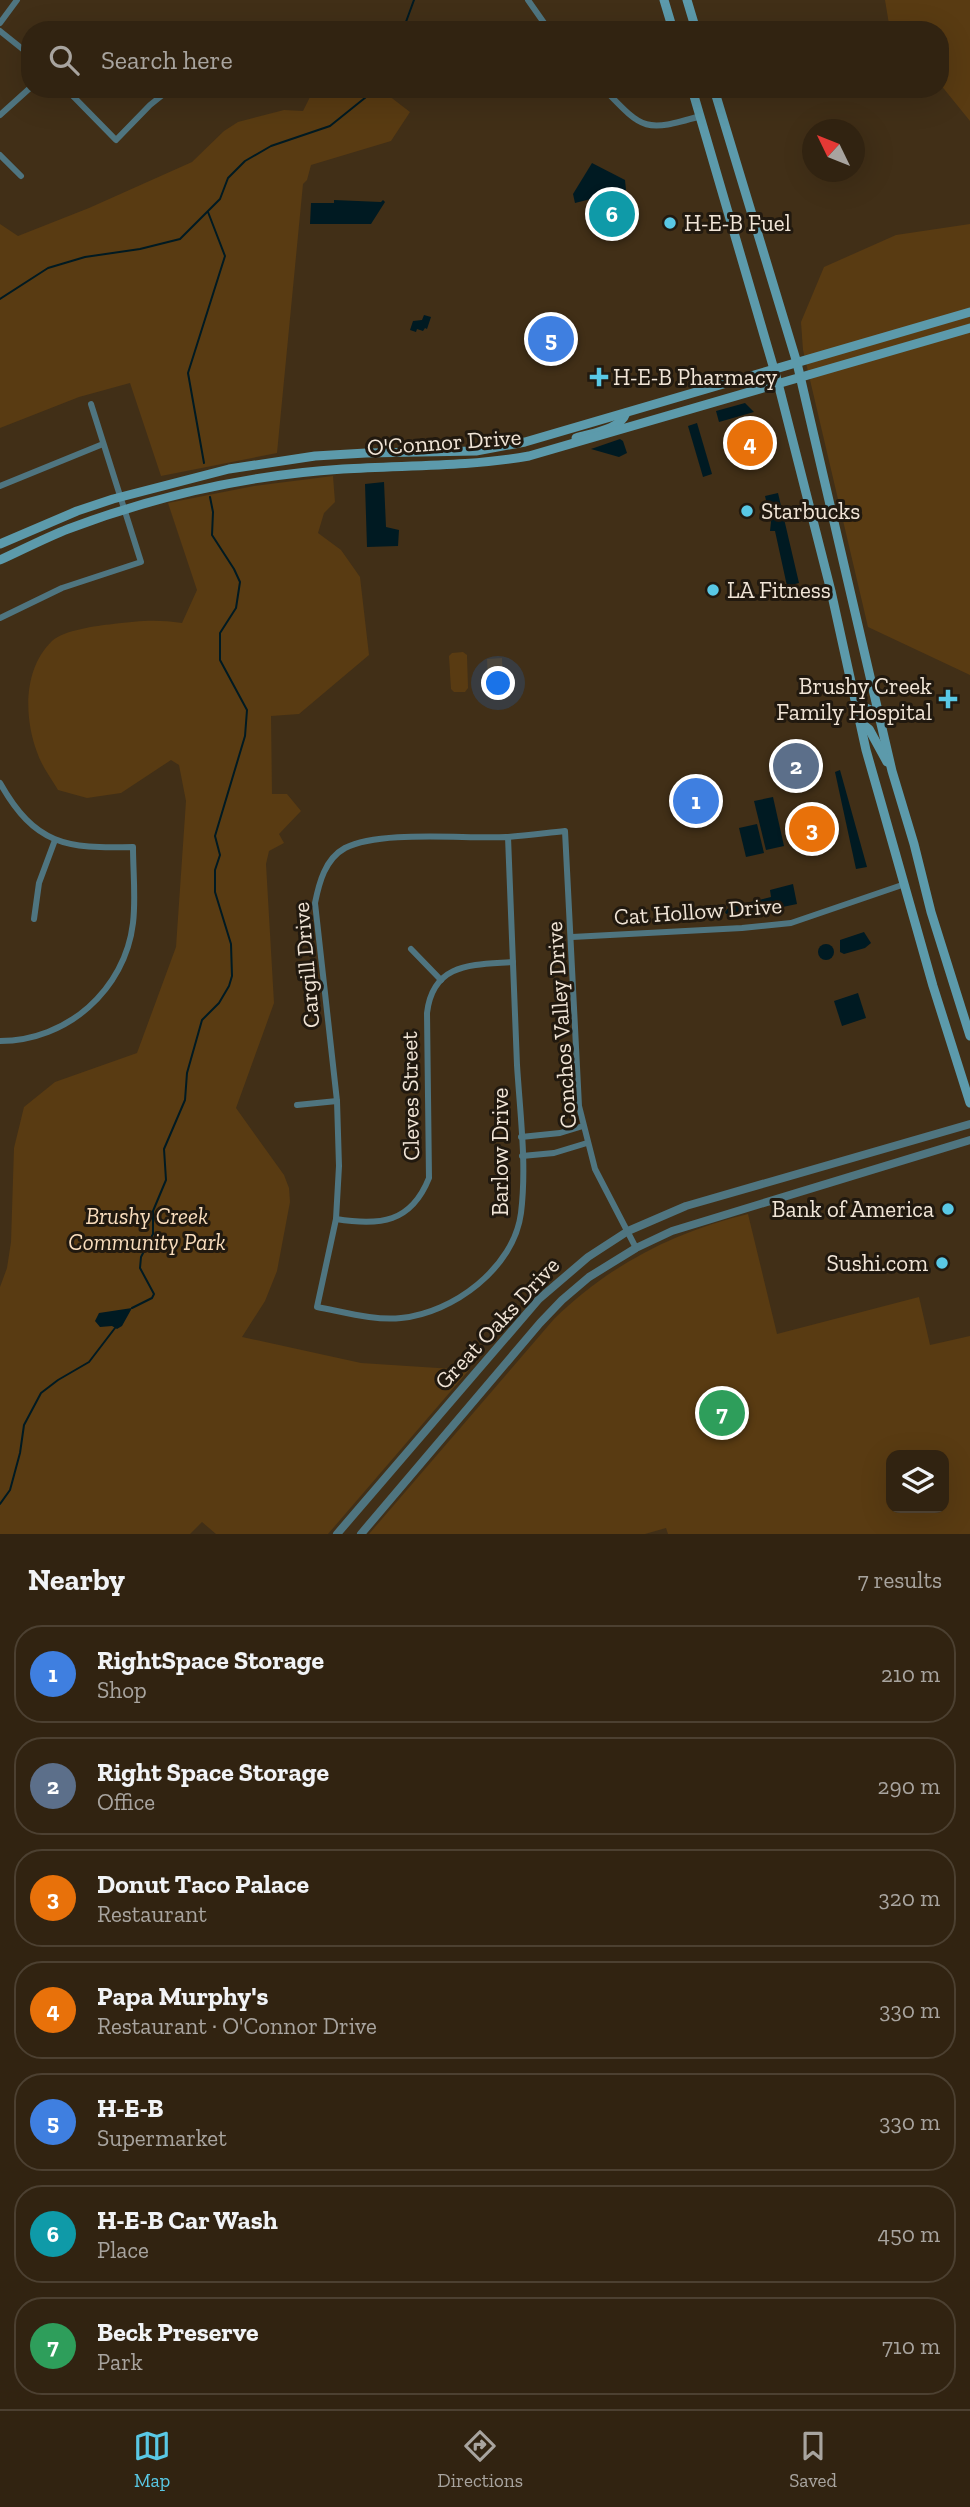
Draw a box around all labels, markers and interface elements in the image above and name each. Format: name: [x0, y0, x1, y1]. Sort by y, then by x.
search box: [21, 21, 949, 98]
icon: search: [45, 41, 83, 79]
text: Search here: [101, 44, 233, 76]
north arrow: [802, 119, 865, 182]
pin: 6: [589, 188, 635, 240]
place label: H-E-B Fuel: [684, 209, 791, 237]
marker: H-E-B Fuel: [662, 215, 678, 231]
pin: 5: [528, 313, 574, 365]
place label: H-E-B Pharmacy: [613, 363, 778, 391]
marker: H-E-B Pharmacy: [591, 369, 607, 385]
pin: 4: [727, 417, 773, 469]
street label: O'Connor Drive: [366, 423, 522, 461]
place label: Starbucks: [761, 497, 860, 525]
marker: Starbucks: [739, 503, 755, 519]
place label: LA Fitness: [727, 576, 831, 604]
marker: LA Fitness: [705, 582, 721, 598]
your location: [481, 666, 515, 700]
place label: Brushy Creek Family Hospital: [776, 672, 932, 726]
marker: Brushy Creek Family Hospital: [938, 689, 958, 709]
pin: 2: [773, 740, 819, 792]
pin: 1: [673, 775, 719, 827]
pin: 3: [789, 803, 835, 855]
street label: Cat Hollow Drive: [613, 891, 783, 931]
street label: Cargill Drive: [287, 901, 325, 1029]
street label: Conchos Valley Drive: [540, 921, 582, 1129]
street label: Cleves Street: [395, 1031, 425, 1161]
street label: Barlow Drive: [486, 1088, 514, 1216]
place label: Bank of America: [772, 1195, 934, 1223]
marker: Bank of America: [940, 1201, 956, 1217]
park label: Brushy Creek Community Park: [68, 1202, 226, 1256]
place label: Sushi.com: [827, 1249, 928, 1277]
street label: Great Oaks Drive: [429, 1251, 565, 1395]
marker: Sushi.com: [934, 1255, 950, 1271]
pin: 7: [699, 1387, 745, 1439]
map controls: [886, 1450, 949, 1513]
button: layers: [886, 1450, 949, 1513]
text: Nearby: [28, 1562, 125, 1598]
text: 7 results: [858, 1566, 942, 1594]
text: RightSpace Storage: [97, 1644, 324, 1676]
text: 1: [48, 1660, 58, 1688]
text: 210 m: [881, 1660, 940, 1688]
text: Shop: [97, 1676, 147, 1704]
text: Right Space Storage: [97, 1756, 329, 1788]
text: 2: [47, 1772, 59, 1800]
text: 290 m: [878, 1772, 940, 1800]
text: Office: [97, 1788, 155, 1816]
text: Donut Taco Palace: [97, 1868, 309, 1900]
text: 3: [47, 1884, 59, 1912]
text: 320 m: [879, 1884, 940, 1912]
text: Restaurant: [97, 1900, 207, 1928]
text: Papa Murphy's: [97, 1980, 269, 2012]
text: 4: [46, 1996, 60, 2024]
text: 330 m: [879, 1996, 940, 2024]
text: Restaurant · O'Connor Drive: [97, 2012, 377, 2040]
text: H-E-B: [97, 2092, 164, 2124]
text: 5: [47, 2108, 59, 2136]
text: 330 m: [879, 2108, 940, 2136]
text: Supermarket: [97, 2124, 227, 2152]
text: H-E-B Car Wash: [97, 2204, 278, 2236]
text: 6: [47, 2220, 59, 2248]
text: 450 m: [878, 2220, 940, 2248]
text: Place: [97, 2236, 149, 2264]
text: Beck Preserve: [97, 2316, 259, 2348]
text: 7: [47, 2332, 59, 2360]
text: 710 m: [882, 2332, 940, 2360]
text: Park: [97, 2348, 143, 2376]
tab: Map: [133, 2427, 171, 2492]
tab: Directions: [437, 2427, 523, 2492]
tab: Saved: [789, 2427, 837, 2492]

